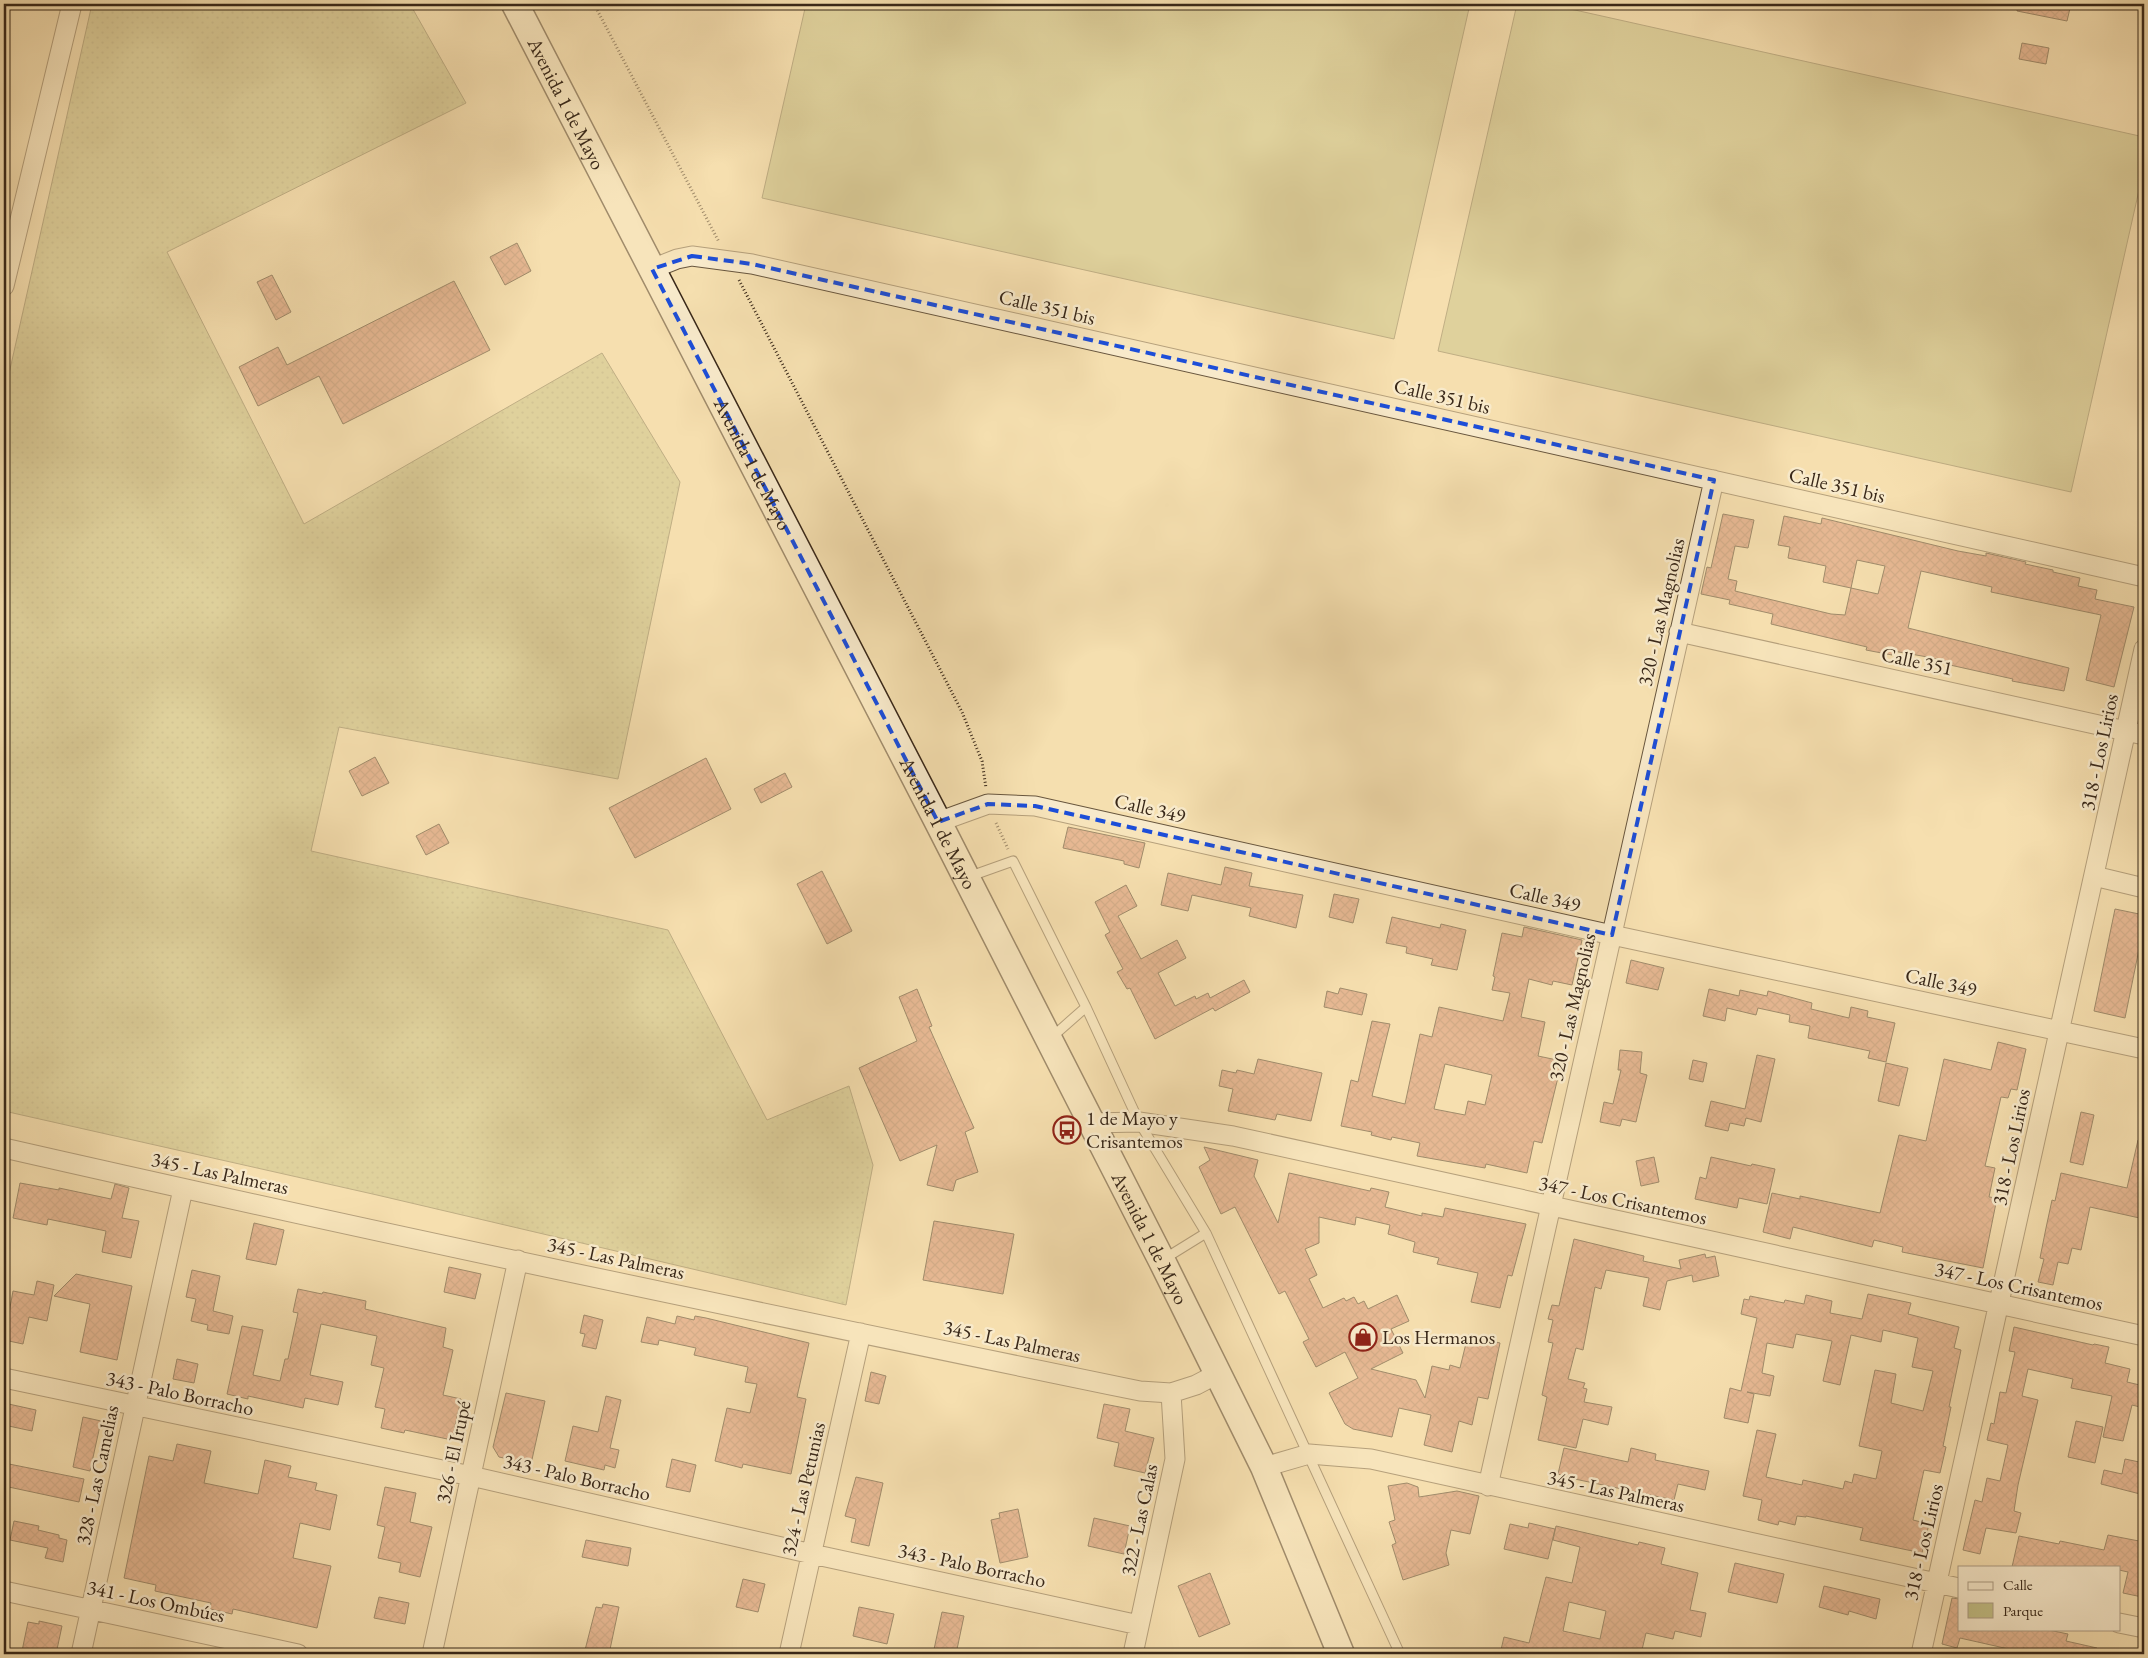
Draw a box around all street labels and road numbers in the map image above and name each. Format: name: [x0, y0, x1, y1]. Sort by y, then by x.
street label: Avenida 1 de Mayo: [521, 32, 611, 174]
street label: Calle 351 bis: [996, 283, 1098, 331]
street label: Calle 351 bis: [1391, 372, 1493, 420]
street label: Avenida 1 de Mayo: [708, 393, 798, 535]
street label: Calle 351 bis: [1786, 461, 1888, 509]
street label: 320 - Las Magnolias: [1631, 536, 1691, 688]
street label: Calle 351: [1879, 641, 1955, 681]
street label: 318 - Los Lirios: [2074, 691, 2124, 813]
street label: Avenida 1 de Mayo: [893, 752, 983, 894]
street label: Calle 349: [1112, 787, 1189, 829]
street label: Calle 349: [1507, 876, 1584, 918]
street label: 320 - Las Magnolias: [1542, 931, 1602, 1083]
street label: Calle 349: [1903, 962, 1979, 1002]
street label: 318 - Los Lirios: [1986, 1086, 2036, 1208]
street label: 345 - Las Palmeras: [149, 1146, 291, 1200]
street label: Avenida 1 de Mayo: [1105, 1167, 1194, 1309]
street label: 347 - Los Crisantemos: [1537, 1169, 1709, 1231]
street label: 345 - Las Palmeras: [545, 1231, 687, 1285]
street label: 347 - Los Crisantemos: [1933, 1255, 2105, 1317]
street label: 345 - Las Palmeras: [941, 1314, 1083, 1368]
street label: 343 - Palo Borracho: [104, 1365, 256, 1421]
street label: 326 - El Irupé: [429, 1398, 477, 1506]
street label: 328 - Las Camelias: [70, 1403, 124, 1547]
street label: 324 - Las Petunias: [775, 1419, 831, 1559]
street label: 343 - Palo Borracho: [501, 1447, 653, 1507]
street label: 322 - Las Calas: [1114, 1462, 1164, 1578]
street label: 345 - Las Palmeras: [1545, 1464, 1687, 1518]
street label: 318 - Los Lirios: [1897, 1481, 1949, 1603]
street label: 343 - Palo Borracho: [896, 1537, 1048, 1593]
street label: 341 - Los Ombúes: [85, 1574, 227, 1628]

